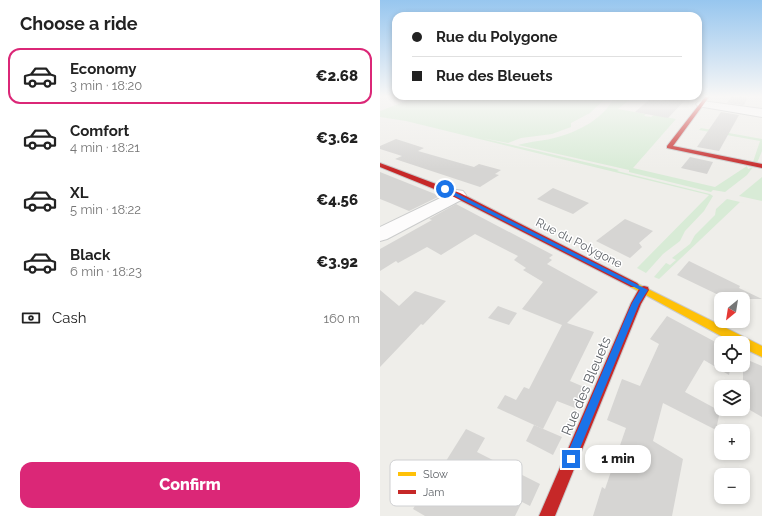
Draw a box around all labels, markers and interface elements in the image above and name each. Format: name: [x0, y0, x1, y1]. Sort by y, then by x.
text: Choose a ride: [20, 13, 138, 34]
text: Rue du Polygone: [436, 28, 558, 46]
icon: car: [22, 58, 58, 94]
text: Economy: [70, 60, 137, 78]
text: €2.68: [315, 67, 358, 85]
text: Rue des Bleuets: [436, 67, 553, 85]
text: 3 min · 18:20: [70, 78, 142, 93]
icon: car: [22, 120, 58, 156]
text: Comfort: [70, 122, 129, 140]
text: €3.62: [316, 129, 358, 147]
text: 4 min · 18:21: [70, 140, 140, 155]
route start: [436, 180, 454, 198]
icon: car: [22, 182, 58, 218]
text: XL: [70, 184, 88, 202]
text: €4.56: [316, 191, 358, 209]
text: 5 min · 18:22: [70, 202, 141, 217]
street label: Rue du Polygone: [533, 215, 625, 271]
icon: car: [22, 244, 58, 280]
text: Black: [70, 246, 110, 264]
text: €3.92: [316, 253, 358, 271]
text: 6 min · 18:23: [70, 264, 142, 279]
north arrow: [714, 292, 750, 328]
map controls: [714, 292, 750, 504]
icon: cash: [20, 307, 42, 329]
text: Cash: [52, 309, 86, 327]
text: 160 m: [323, 311, 360, 326]
street label: Rue des Bleuets: [558, 334, 614, 438]
button: locate: [714, 336, 750, 372]
button: layers: [714, 380, 750, 416]
button: +: [714, 424, 750, 460]
callout: 1 min: [585, 445, 651, 473]
route end: [562, 450, 580, 468]
text: 1 min: [601, 451, 635, 466]
legend: [390, 460, 522, 506]
button: Confirm: [20, 462, 360, 508]
text: Slow: [423, 468, 448, 481]
button: −: [714, 468, 750, 504]
text: Jam: [423, 486, 444, 499]

